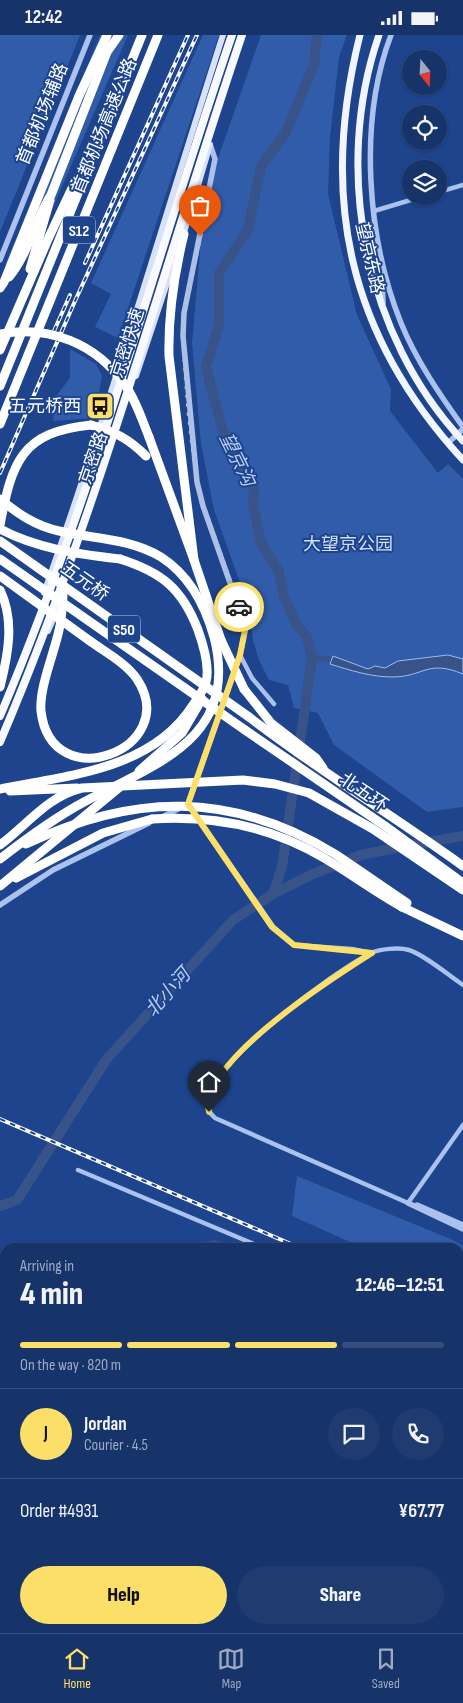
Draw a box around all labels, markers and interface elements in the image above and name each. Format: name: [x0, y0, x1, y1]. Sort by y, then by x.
text: 12:42: [25, 6, 62, 29]
north arrow: [402, 50, 448, 95]
map controls: [402, 50, 447, 205]
street label: 首都机场高速公路: [68, 55, 141, 197]
street label: 首都机场辅路: [12, 60, 72, 168]
button: locate: [402, 105, 447, 150]
button: layers: [402, 160, 447, 205]
pin: [179, 185, 221, 236]
icon: bag: [186, 192, 214, 220]
road number: S12: [63, 217, 95, 243]
street label: 望京东路: [351, 221, 388, 296]
street label: 京密快速: [106, 306, 149, 381]
bus stop icon: 五元桥西: [85, 391, 115, 421]
place label: 五元桥西: [9, 396, 81, 417]
street label: 京密路: [75, 429, 112, 487]
water label: 望京沟: [214, 429, 260, 492]
park label: 大望京公园: [303, 534, 393, 555]
street label: 五元桥: [57, 557, 113, 605]
courier: [214, 582, 264, 632]
icon: car: [225, 593, 253, 621]
road number: S50: [108, 615, 140, 643]
street label: 北五环: [335, 769, 392, 816]
water label: 北小河: [140, 961, 198, 1022]
pin: [188, 1061, 230, 1112]
icon: home: [195, 1068, 223, 1096]
text: Arriving in: [20, 1257, 74, 1276]
text: 12:46–12:51: [356, 1274, 444, 1297]
text: 4 min: [20, 1275, 83, 1314]
text: On the way · 820 m: [20, 1356, 121, 1375]
button: chat: [328, 1408, 380, 1460]
button: phone: [392, 1408, 444, 1460]
text: Jordan: [84, 1413, 127, 1436]
text: J: [44, 1422, 48, 1445]
text: Courier · 4.5: [84, 1436, 148, 1455]
text: Order #4931: [20, 1500, 98, 1523]
text: ¥67.77: [399, 1500, 444, 1523]
button: Help: [20, 1566, 227, 1624]
button: Share: [237, 1566, 444, 1624]
tab: Home: [63, 1645, 91, 1692]
tab: Map: [217, 1645, 245, 1692]
tab: Saved: [372, 1645, 400, 1692]

